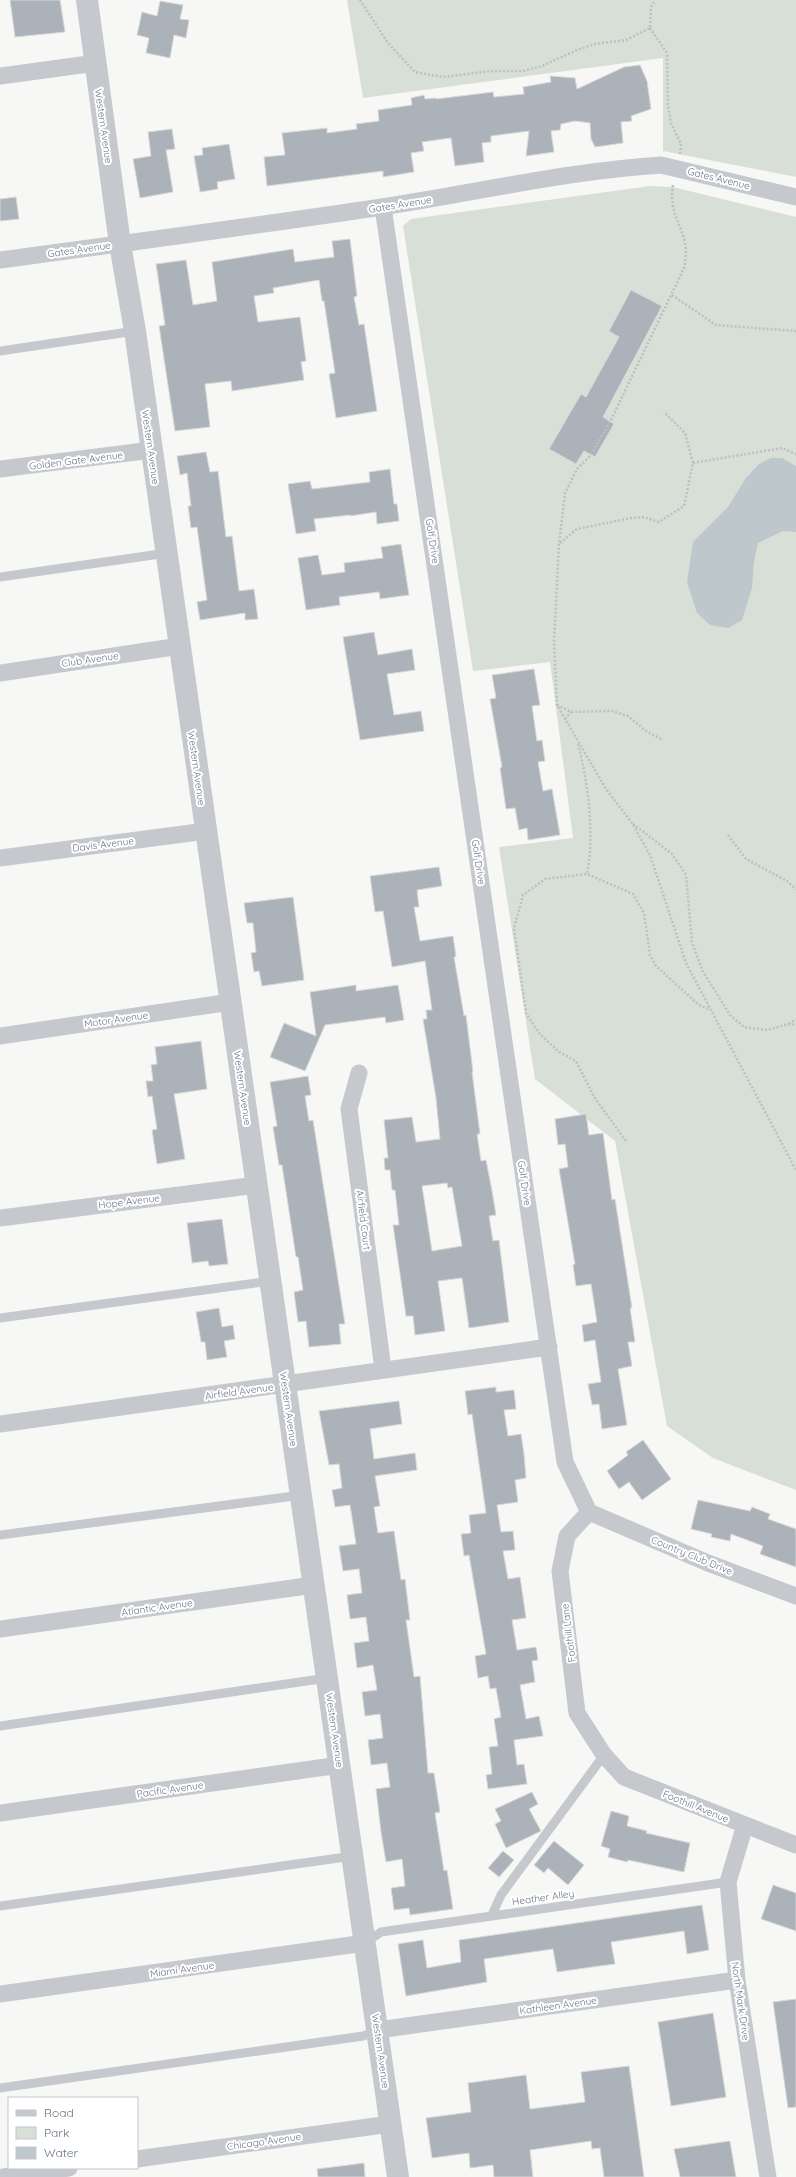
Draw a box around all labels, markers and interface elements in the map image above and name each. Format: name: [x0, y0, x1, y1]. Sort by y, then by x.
street label: Western Avenue: [92, 88, 115, 165]
street label: Gates Avenue: [686, 164, 752, 193]
street label: Gates Avenue: [368, 193, 433, 216]
street label: Gates Avenue: [47, 239, 112, 260]
street label: Western Avenue: [139, 409, 162, 486]
street label: Golden Gate Avenue: [28, 448, 124, 473]
street label: Golf Drive: [423, 518, 442, 565]
street label: Club Avenue: [61, 649, 120, 670]
street label: Western Avenue: [185, 730, 208, 807]
street label: Davis Avenue: [71, 834, 135, 855]
street label: Golf Drive: [469, 839, 488, 886]
street label: Motor Avenue: [83, 1009, 149, 1030]
street label: Western Avenue: [231, 1050, 254, 1127]
street label: Golf Drive: [515, 1160, 534, 1207]
street label: Airfield Court: [353, 1189, 374, 1251]
street label: Hope Avenue: [98, 1191, 161, 1212]
street label: Western Avenue: [277, 1371, 300, 1448]
street label: Airfield Avenue: [204, 1380, 274, 1403]
street label: Country Club Drive: [649, 1533, 735, 1578]
street label: Atlantic Avenue: [121, 1596, 194, 1619]
street label: Foothill Lane: [558, 1603, 579, 1663]
street label: Western Avenue: [323, 1692, 346, 1769]
street label: Pacific Avenue: [136, 1778, 205, 1801]
street label: Foothill Avenue: [661, 1787, 731, 1826]
street label: Heather Alley: [511, 1887, 575, 1908]
street label: Miami Avenue: [149, 1959, 215, 1980]
street label: North Mark Drive: [729, 1961, 753, 2042]
street label: Kathleen Avenue: [518, 1994, 598, 2017]
street label: Western Avenue: [369, 2013, 392, 2090]
legend: [8, 2097, 138, 2169]
text: Road: [44, 2105, 74, 2120]
text: Park: [44, 2125, 69, 2140]
street label: Chicago Avenue: [226, 2130, 302, 2153]
text: Water: [44, 2145, 79, 2160]

